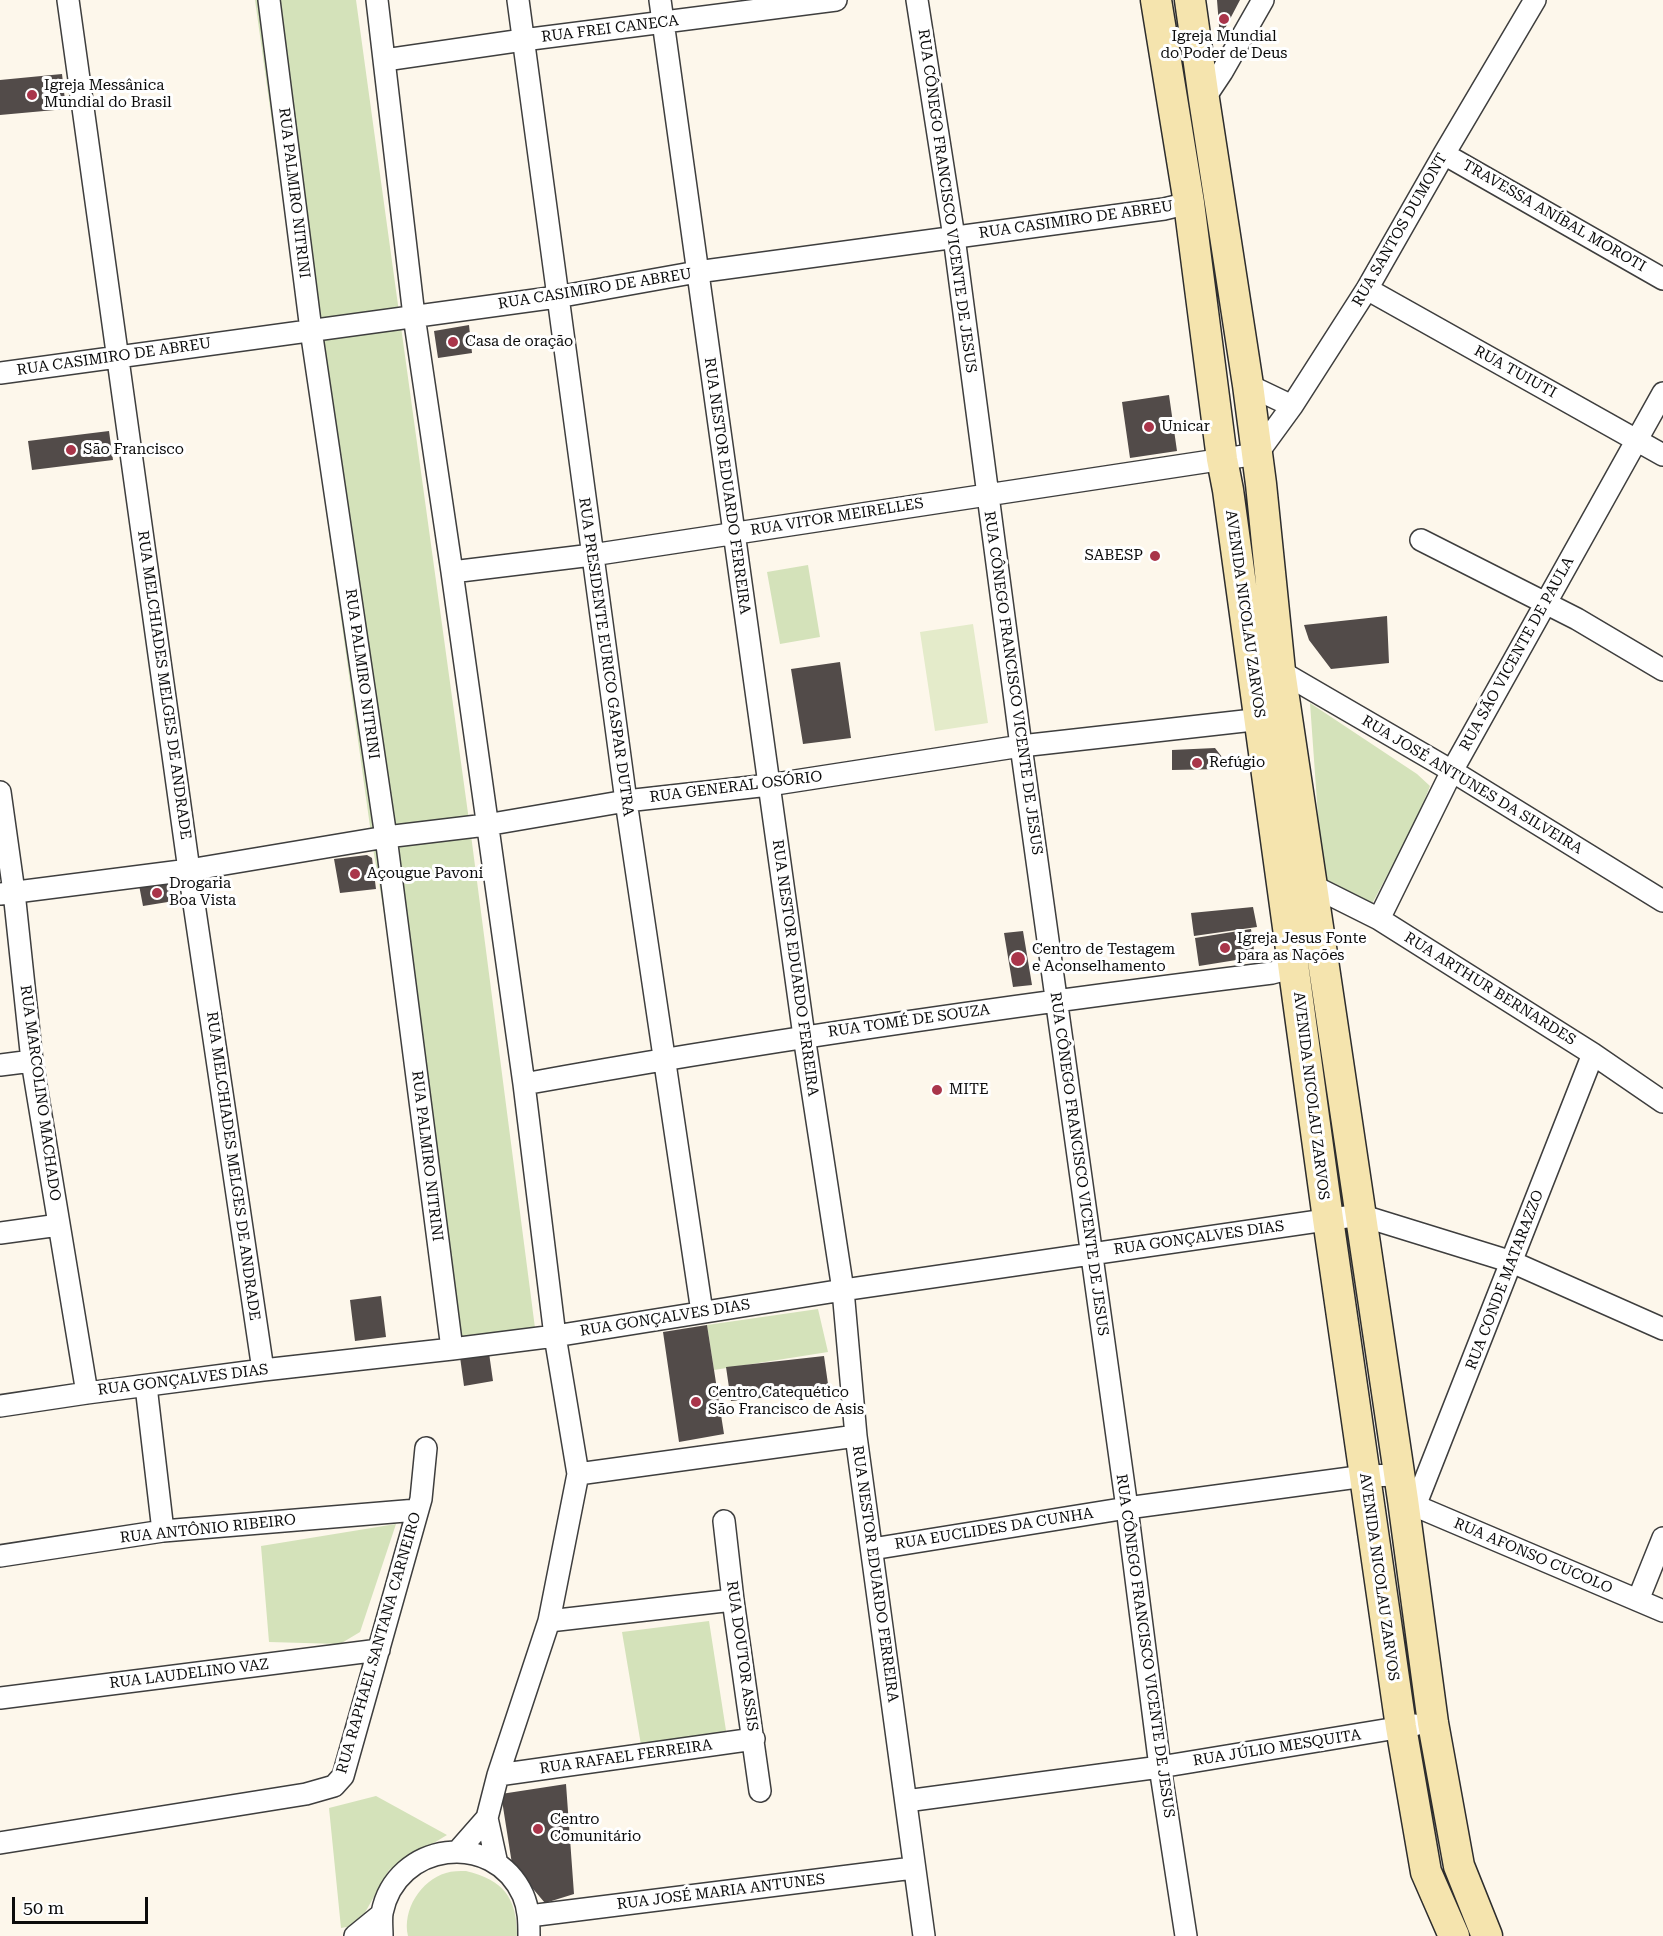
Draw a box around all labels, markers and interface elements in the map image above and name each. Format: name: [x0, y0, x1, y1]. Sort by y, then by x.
street label: RUA FREI CANECA: [540, 12, 680, 46]
marker: Igreja Mundial do Poder de Deus: [1217, 12, 1231, 26]
street label: RUA CÔNEGO FRANCISCO VICENTE DE JESUS: [914, 28, 980, 374]
place label: Igreja Mundial do Poder de Deus: [1161, 28, 1287, 63]
place label: Igreja Messânica Mundial do Brasil: [44, 77, 172, 112]
marker: Igreja Messânica Mundial do Brasil: [25, 88, 39, 102]
street label: RUA PALMIRO NITRINI: [275, 107, 313, 279]
street label: RUA SANTOS DUMONT: [1349, 150, 1451, 310]
street label: TRAVESSA ANÍBAL MOROTI: [1459, 156, 1649, 276]
street label: RUA CASIMIRO DE ABREU: [978, 197, 1174, 243]
street label: RUA CASIMIRO DE ABREU: [497, 265, 693, 313]
place label: Casa de oração: [465, 333, 573, 351]
street label: RUA CASIMIRO DE ABREU: [16, 334, 212, 380]
marker: Casa de oração: [446, 335, 460, 349]
street label: RUA TUIUTI: [1471, 342, 1559, 402]
street label: RUA NESTOR EDUARDO FERREIRA: [700, 356, 754, 616]
place label: Unicar: [1161, 418, 1210, 436]
marker: Unicar: [1142, 420, 1156, 434]
place label: São Francisco: [83, 441, 184, 459]
marker: São Francisco: [64, 443, 78, 457]
street label: RUA VITOR MEIRELLES: [749, 494, 925, 540]
street label: RUA PRESIDENTE EURICO GASPAR DUTRA: [575, 496, 637, 818]
street label: AVENIDA NICOLAU ZARVOS: [1221, 509, 1269, 719]
street label: RUA CÔNEGO FRANCISCO VICENTE DE JESUS: [980, 510, 1046, 856]
street label: RUA MELCHIADES MELGES DE ANDRADE: [133, 529, 195, 841]
place label: SABESP: [1085, 547, 1143, 565]
marker: SABESP: [1148, 549, 1162, 563]
street label: RUA SÃO VICENTE DE PAULA: [1456, 554, 1578, 754]
street label: RUA PALMIRO NITRINI: [341, 588, 383, 760]
street label: RUA JOSÉ ANTUNES DA SILVEIRA: [1358, 712, 1586, 858]
place label: Refúgio: [1209, 754, 1265, 772]
marker: Refúgio: [1190, 756, 1204, 770]
street label: RUA GENERAL OSÓRIO: [649, 767, 823, 807]
street label: RUA NESTOR EDUARDO FERREIRA: [768, 838, 822, 1098]
place label: Açougue Pavoni: [367, 865, 483, 883]
marker: Açougue Pavoni: [348, 867, 362, 881]
place label: Drogaria Boa Vista: [169, 875, 236, 910]
marker: Drogaria Boa Vista: [150, 886, 164, 900]
street label: RUA ARTHUR BERNARDES: [1401, 929, 1579, 1049]
place label: Igreja Jesus Fonte para as Nações: [1237, 930, 1366, 965]
place label: Centro de Testagem e Aconselhamento: [1032, 941, 1175, 976]
marker: Igreja Jesus Fonte para as Nações: [1218, 941, 1232, 955]
marker: Centro de Testagem e Aconselhamento: [1009, 950, 1027, 968]
street label: RUA MARCOLINO MACHADO: [16, 984, 64, 1202]
street label: RUA CÔNEGO FRANCISCO VICENTE DE JESUS: [1046, 991, 1112, 1337]
street label: AVENIDA NICOLAU ZARVOS: [1289, 991, 1333, 1201]
street label: RUA TOMÉ DE SOUZA: [827, 1001, 991, 1041]
street label: RUA MELCHIADES MELGES DE ANDRADE: [202, 1010, 264, 1322]
street label: RUA PALMIRO NITRINI: [408, 1070, 446, 1242]
place label: MITE: [949, 1081, 989, 1099]
marker: MITE: [930, 1083, 944, 1097]
street label: RUA CONDE MATARAZZO: [1462, 1188, 1548, 1372]
street label: RUA GONÇALVES DIAS: [1113, 1217, 1285, 1259]
street label: RUA GONÇALVES DIAS: [579, 1296, 751, 1340]
street label: RUA GONÇALVES DIAS: [97, 1361, 269, 1399]
place label: Centro Catequético São Francisco de Asis: [708, 1384, 864, 1419]
marker: Centro Catequético São Francisco de Asis: [689, 1395, 703, 1409]
street label: RUA NESTOR EDUARDO FERREIRA: [848, 1444, 902, 1704]
street label: AVENIDA NICOLAU ZARVOS: [1355, 1472, 1403, 1682]
street label: RUA CÔNEGO FRANCISCO VICENTE DE JESUS: [1112, 1473, 1178, 1819]
street label: RUA EUCLIDES DA CUNHA: [893, 1504, 1095, 1554]
street label: RUA RAPHAEL SANTANA CARNEIRO: [333, 1510, 425, 1776]
street label: RUA ANTÔNIO RIBEIRO: [119, 1511, 297, 1547]
street label: RUA AFONSO CUCOLO: [1451, 1514, 1615, 1598]
street label: RUA DOUTOR ASSIS: [723, 1580, 761, 1732]
street label: RUA LAUDELINO VAZ: [108, 1655, 270, 1693]
street label: RUA JÚLIO MESQUITA: [1192, 1726, 1362, 1770]
street label: RUA RAFAEL FERREIRA: [538, 1736, 714, 1778]
place label: Centro Comunitário: [550, 1811, 641, 1846]
marker: Centro Comunitário: [531, 1822, 545, 1836]
street label: RUA JOSÉ MARIA ANTUNES: [616, 1870, 826, 1914]
scale bar: [15, 1885, 152, 1923]
text: 50 m: [23, 1897, 64, 1918]

